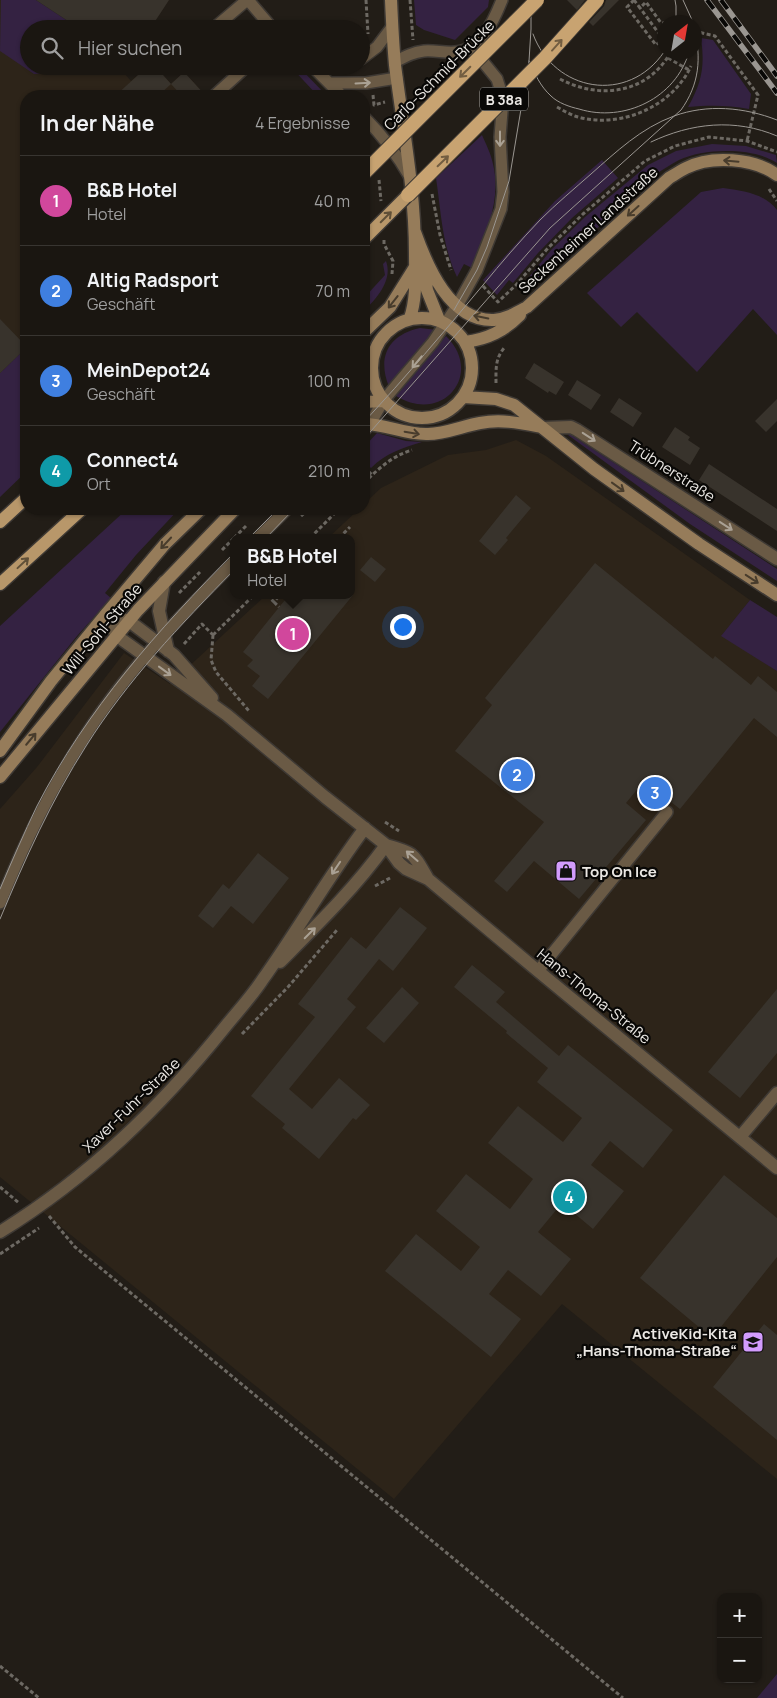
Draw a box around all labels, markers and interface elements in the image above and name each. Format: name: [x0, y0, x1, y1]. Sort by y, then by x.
street label: Carlo-Schmid-Brücke: [379, 15, 499, 135]
north arrow: [657, 15, 702, 60]
search box: [20, 20, 370, 75]
icon: search: [38, 34, 66, 62]
text: Hier suchen: [78, 35, 182, 61]
one-way arrow: [551, 39, 562, 52]
one-way arrow: [459, 66, 471, 78]
one-way arrow: [355, 78, 371, 87]
road number: B 38a: [480, 88, 528, 110]
text: In der Nähe: [40, 109, 154, 137]
text: 4 Ergebnisse: [255, 112, 350, 134]
one-way arrow: [495, 130, 505, 146]
one-way arrow: [436, 155, 449, 167]
one-way arrow: [724, 156, 740, 165]
street label: Seckenheimer Landstraße: [514, 162, 662, 298]
text: B&B Hotel: [87, 177, 177, 203]
text: 1: [52, 190, 60, 212]
text: 40 m: [314, 190, 350, 212]
text: Hotel: [87, 203, 127, 225]
one-way arrow: [626, 205, 639, 217]
one-way arrow: [380, 211, 392, 223]
text: Altig Radsport: [87, 267, 219, 293]
text: 2: [51, 280, 61, 302]
text: 70 m: [315, 280, 350, 302]
text: Geschäft: [87, 293, 155, 315]
one-way arrow: [387, 295, 398, 308]
one-way arrow: [473, 312, 489, 322]
one-way arrow: [411, 355, 422, 368]
text: MeinDepot24: [87, 357, 211, 383]
text: 3: [51, 370, 61, 392]
text: 100 m: [307, 370, 350, 392]
text: Geschäft: [87, 383, 155, 405]
one-way arrow: [403, 428, 419, 438]
one-way arrow: [582, 433, 596, 443]
street label: Trübnerstraße: [625, 435, 720, 507]
text: Connect4: [87, 447, 179, 473]
text: 4: [51, 460, 61, 482]
text: 210 m: [308, 460, 350, 482]
text: Ort: [87, 473, 111, 495]
one-way arrow: [611, 481, 624, 492]
one-way arrow: [718, 521, 732, 531]
popup: [230, 534, 355, 599]
one-way arrow: [160, 537, 172, 549]
text: B&B Hotel: [247, 543, 338, 569]
one-way arrow: [16, 557, 29, 569]
text: Hotel: [247, 569, 287, 591]
one-way arrow: [745, 574, 759, 584]
street label: Will-Sohl-Straße: [57, 578, 147, 679]
your location: [390, 614, 416, 640]
pin: 1: [277, 615, 309, 653]
one-way arrow: [158, 666, 172, 676]
one-way arrow: [25, 733, 36, 746]
pin: 2: [501, 756, 533, 794]
pin: 3: [639, 774, 671, 812]
one-way arrow: [406, 850, 419, 862]
shop icon: Top On Ice: [554, 859, 578, 883]
one-way arrow: [331, 860, 341, 874]
place label: Top On Ice: [582, 861, 657, 882]
one-way arrow: [303, 927, 316, 939]
street label: Hans-Thoma-Straße: [533, 943, 656, 1049]
street label: Xaver-Fuhr-Straße: [78, 1053, 185, 1157]
pin: 4: [553, 1178, 585, 1216]
place label: ActiveKid-Kita „Hans-Thoma-Straße“: [576, 1323, 737, 1361]
school or university icon: ActiveKid-Kita „Hans-Thoma-Straße“: [741, 1330, 765, 1354]
map controls: [717, 1593, 762, 1683]
button: +: [717, 1593, 762, 1638]
button: −: [717, 1638, 762, 1683]

